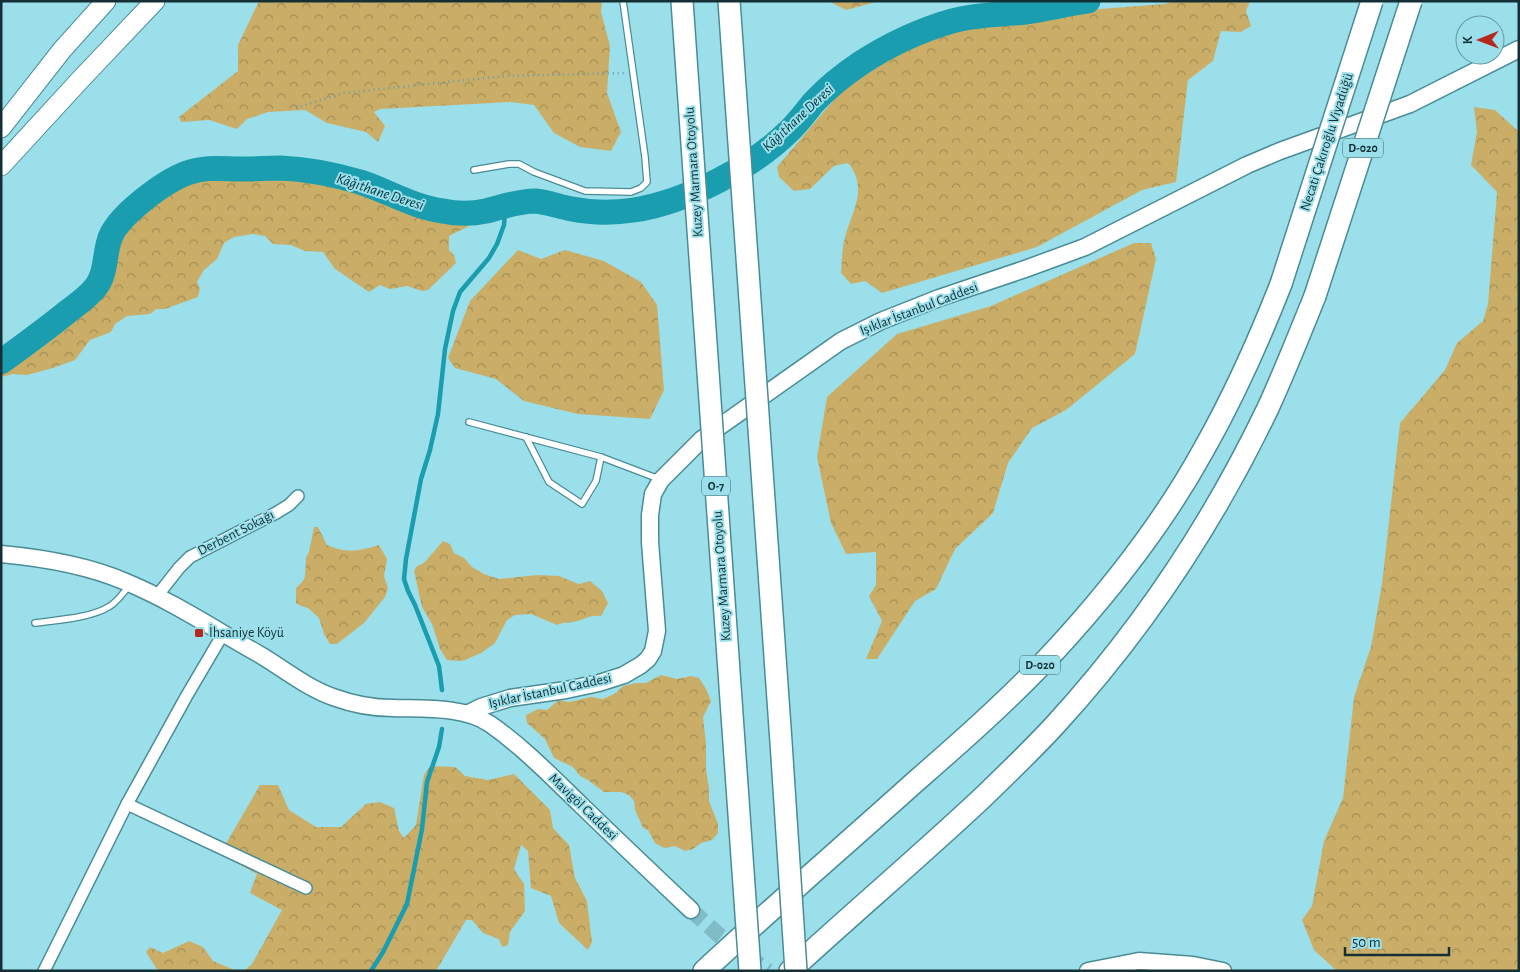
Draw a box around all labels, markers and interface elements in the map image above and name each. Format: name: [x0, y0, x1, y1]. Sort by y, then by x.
north arrow: [1455, 15, 1505, 65]
text: K: [1461, 35, 1475, 44]
street label: Necati Çakıroğlu Viyadüğü: [1298, 71, 1356, 213]
water label: Kâğıthane Deresi: [760, 82, 836, 154]
street label: Kuzey Marmara Otoyolu: [682, 106, 706, 238]
road number: D-020: [1343, 138, 1383, 158]
water label: Kâğıthane Deresi: [334, 171, 426, 213]
street label: Işıklar İstanbul Caddesi: [857, 277, 980, 338]
road number: O-7: [702, 476, 730, 496]
street label: Derbent Sokağı: [196, 508, 276, 558]
street label: Kuzey Marmara Otoyolu: [710, 510, 734, 642]
place label: İhsaniye Köyü: [209, 623, 284, 640]
marker: İhsaniye Köyü: [193, 627, 205, 639]
road number: D-020: [1020, 656, 1060, 674]
street label: Işıklar İstanbul Caddesi: [487, 668, 613, 711]
street label: Mavigöl Caddesi: [546, 771, 620, 843]
scale bar: [1345, 924, 1449, 956]
text: 50 m: [1352, 935, 1381, 950]

